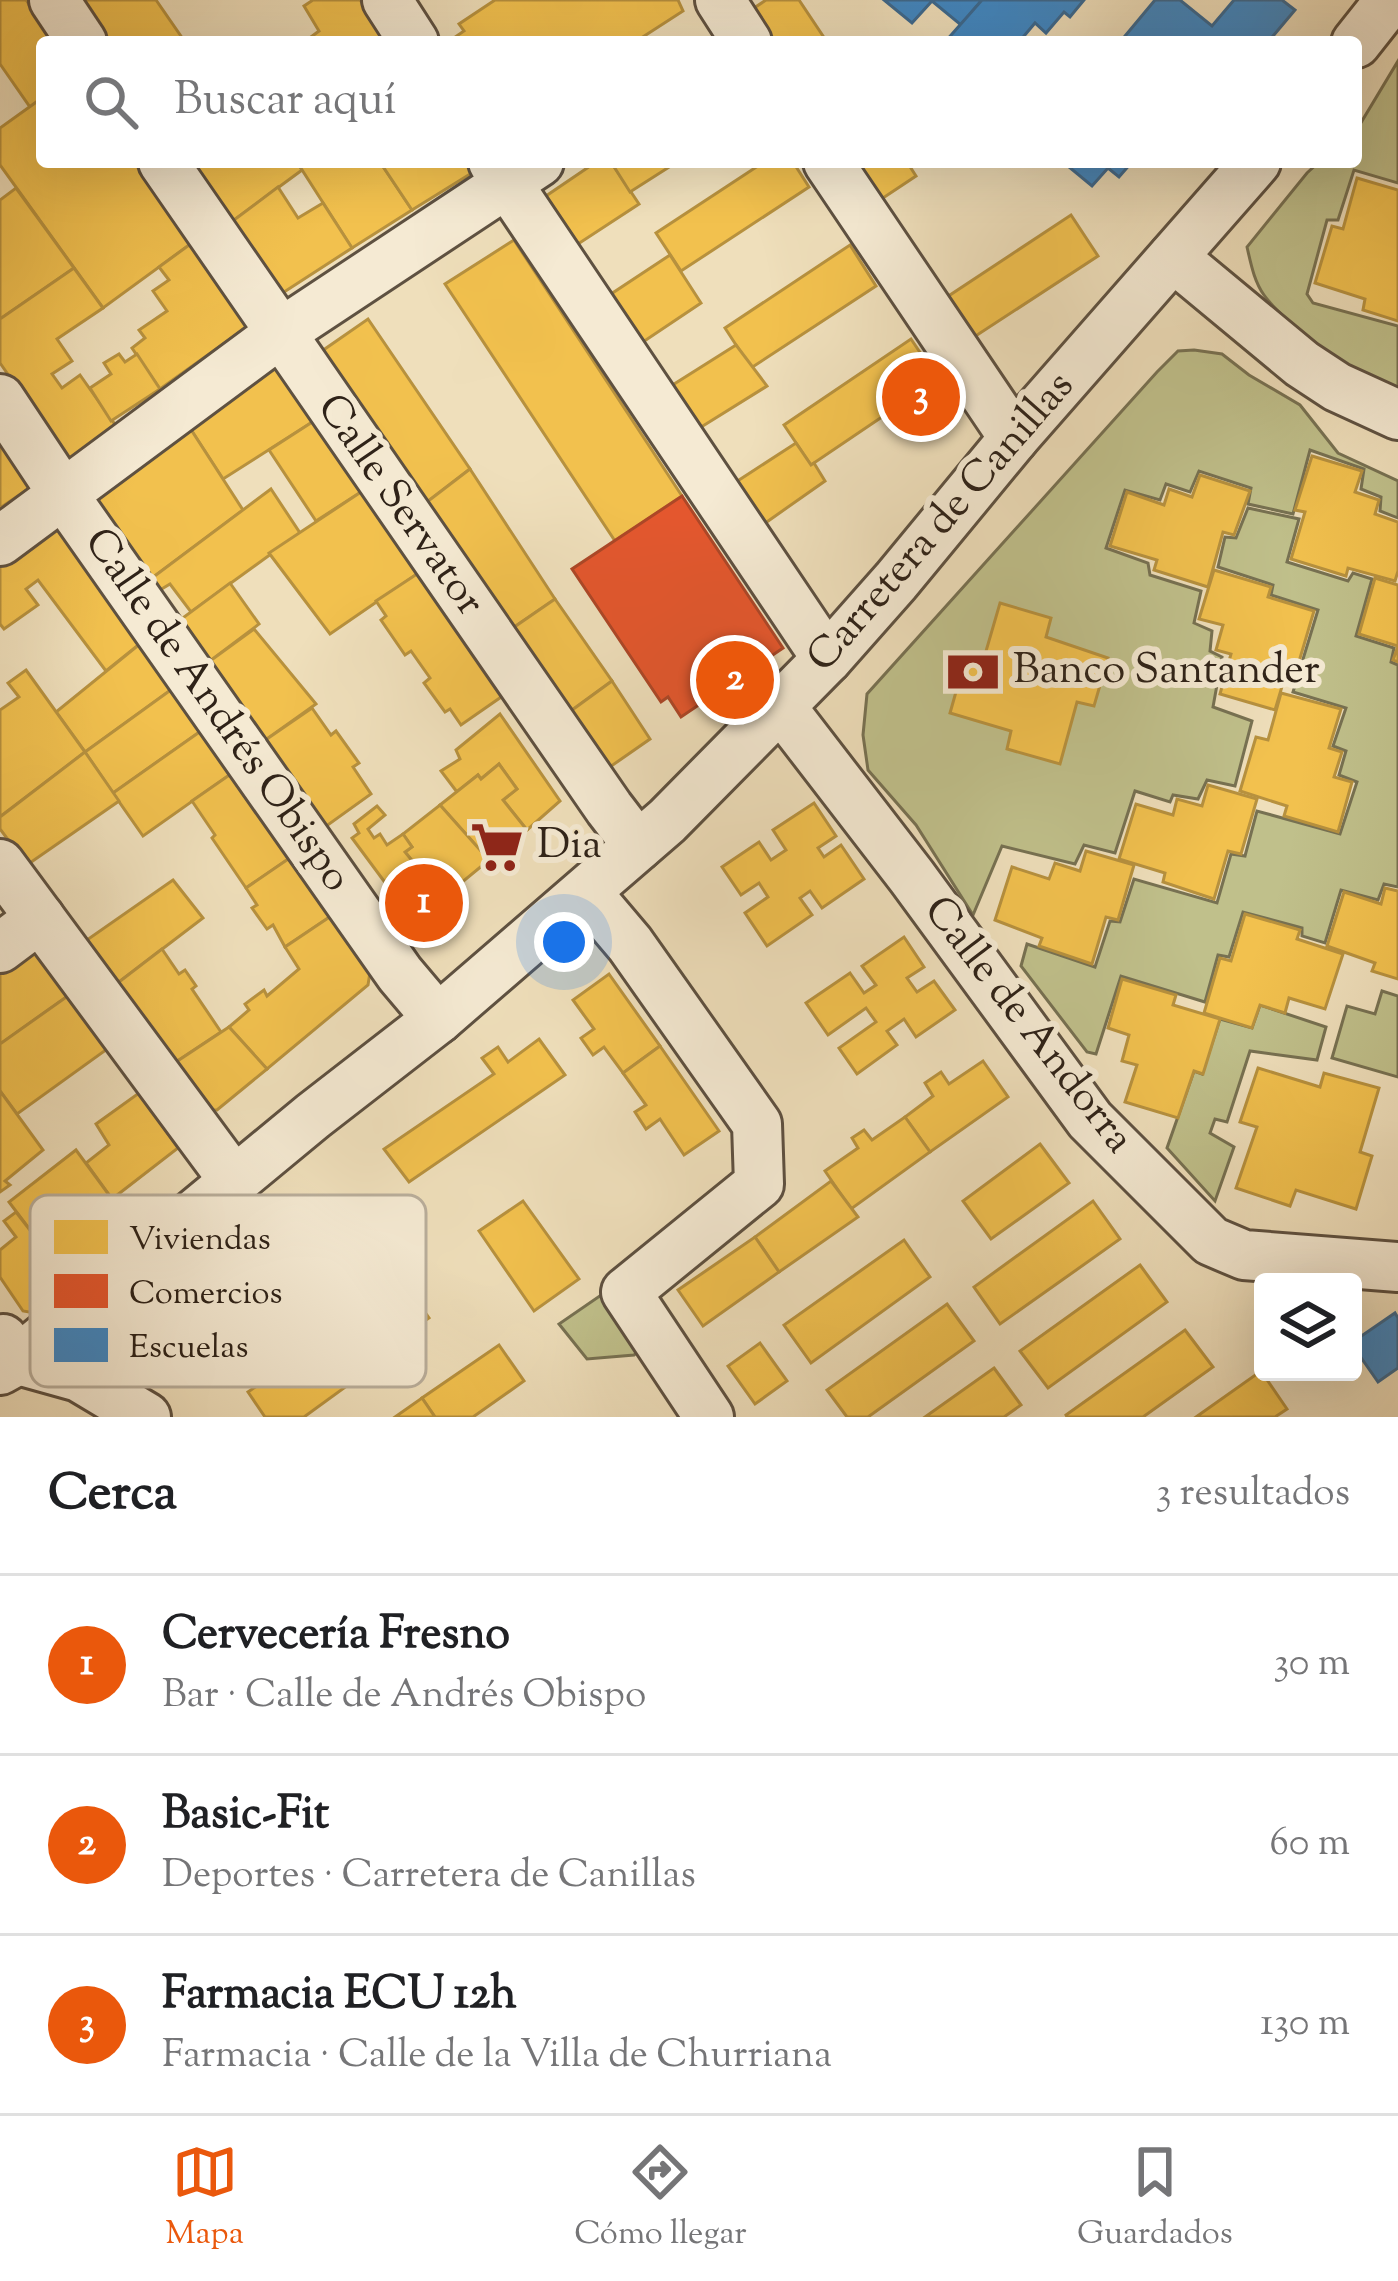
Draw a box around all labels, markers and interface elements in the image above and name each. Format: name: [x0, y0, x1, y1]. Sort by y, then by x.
search box: [36, 36, 1362, 168]
icon: search: [78, 69, 144, 135]
text: Buscar aquí: [174, 70, 396, 135]
pin: 3: [882, 352, 960, 442]
street label: Carretera de Canillas: [794, 359, 1090, 687]
street label: Calle Servator: [300, 383, 498, 629]
street label: Calle de Andrés Obispo: [68, 517, 364, 905]
pin: 2: [696, 635, 774, 725]
place label: Banco Santander: [1013, 642, 1320, 702]
bank icon: Banco Santander: [944, 643, 1002, 701]
place label: Dia: [537, 817, 602, 877]
supermarket icon: Dia: [468, 818, 526, 876]
pin: 1: [385, 858, 463, 948]
street label: Calle de Andorra: [907, 885, 1147, 1167]
your location: [534, 912, 594, 972]
legend: [30, 1195, 426, 1387]
text: Viviendas: [129, 1217, 271, 1265]
text: Comercios: [129, 1271, 283, 1319]
map controls: [1254, 1273, 1362, 1381]
button: layers: [1254, 1273, 1362, 1381]
text: Escuelas: [129, 1325, 248, 1373]
text: Cerca: [48, 1459, 177, 1532]
text: 3 resultados: [1156, 1467, 1350, 1523]
text: Cervecería Fresno: [162, 1604, 510, 1669]
text: 1: [80, 1637, 94, 1693]
text: 30 m: [1273, 1637, 1350, 1693]
text: Bar · Calle de Andrés Obispo: [162, 1669, 646, 1725]
text: Basic-Fit: [162, 1784, 329, 1849]
text: 2: [78, 1817, 96, 1873]
text: 60 m: [1269, 1817, 1350, 1873]
text: Deportes · Carretera de Canillas: [162, 1849, 696, 1905]
text: Farmacia ECU 12h: [162, 1964, 517, 2029]
text: 3: [79, 1997, 95, 2053]
text: 130 m: [1260, 1997, 1350, 2053]
text: Farmacia · Calle de la Villa de Churriana: [162, 2029, 832, 2085]
tab: Mapa: [165, 2139, 244, 2259]
tab: Cómo llegar: [574, 2139, 747, 2259]
tab: Guardados: [1077, 2139, 1233, 2259]

